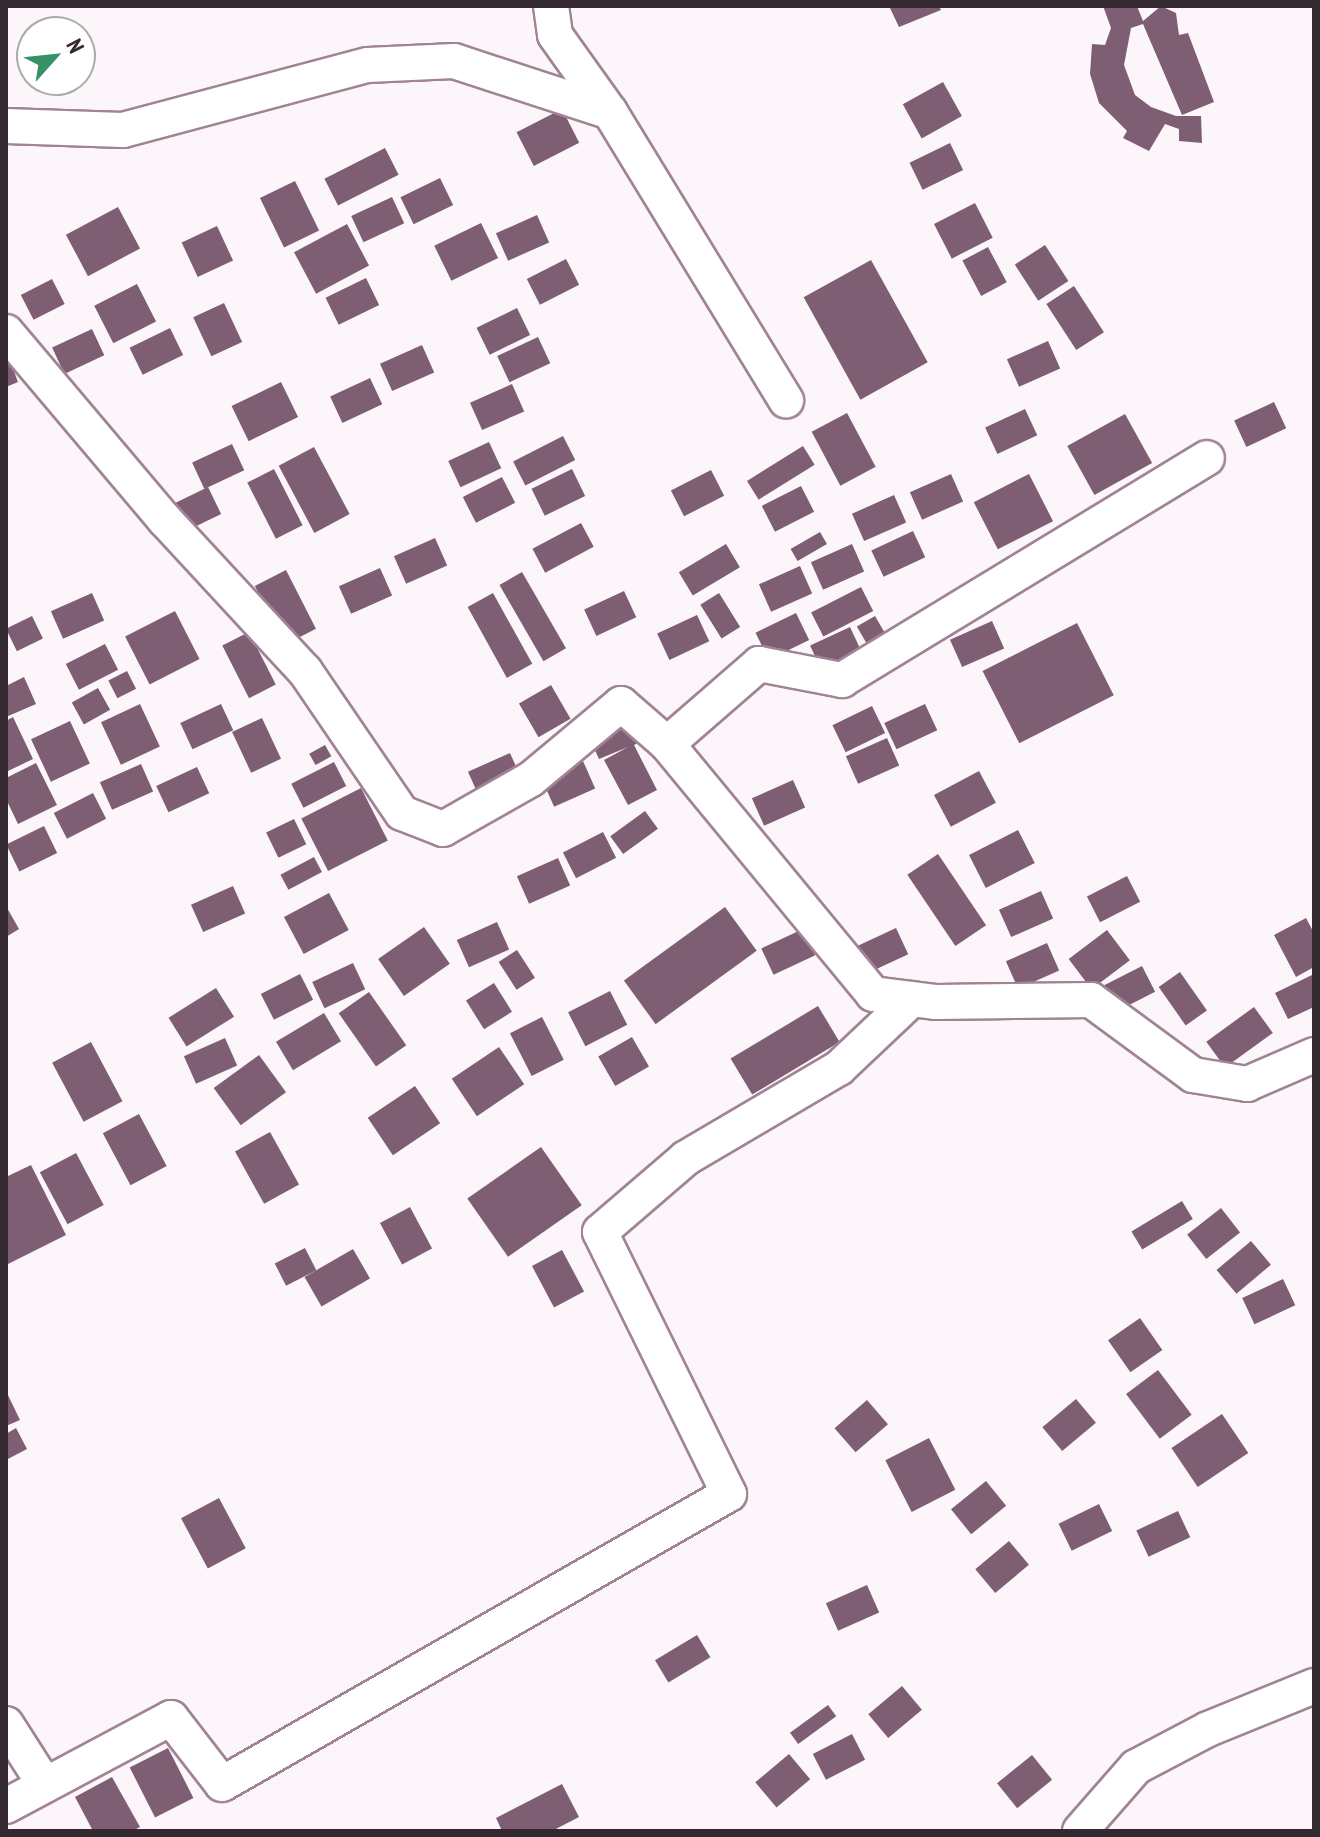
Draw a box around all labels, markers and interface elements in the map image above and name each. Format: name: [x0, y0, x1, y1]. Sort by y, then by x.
north arrow: [16, 16, 96, 96]
text: N: [60, 34, 91, 58]

